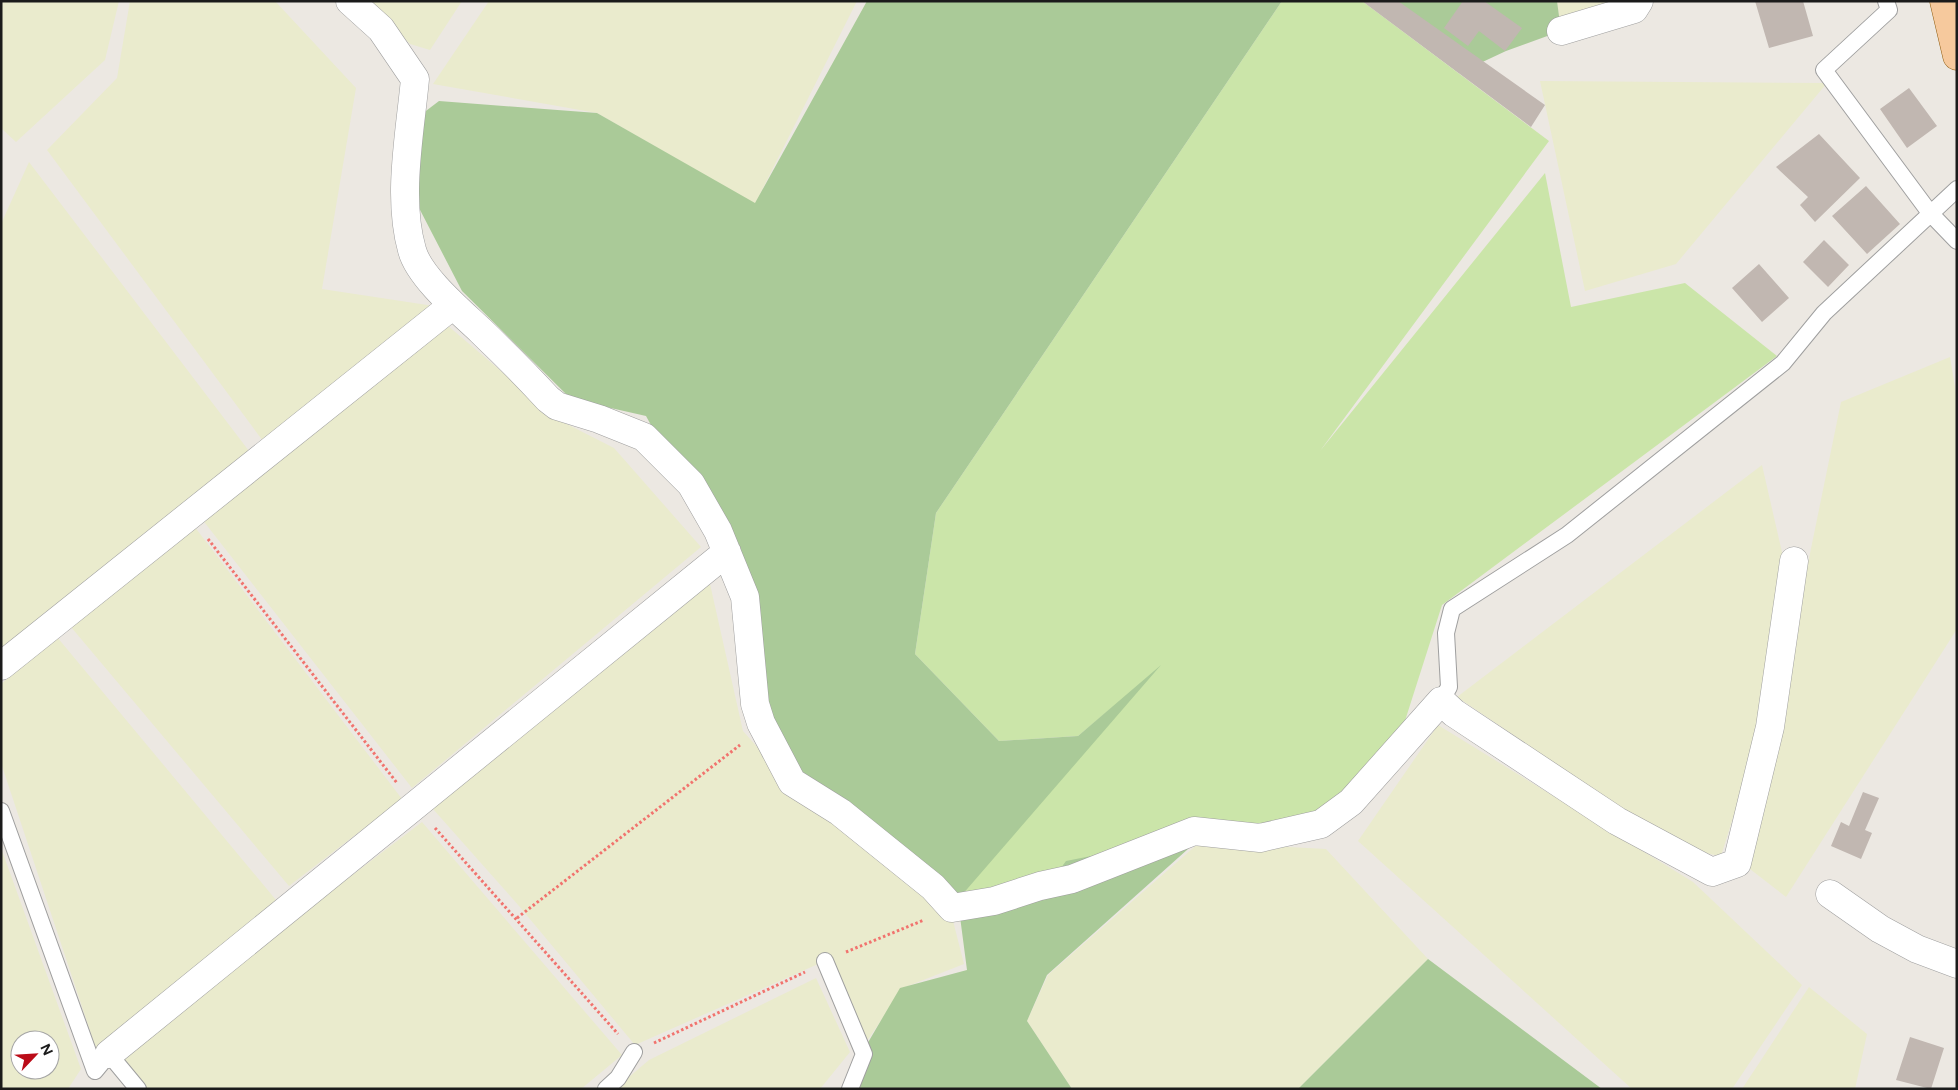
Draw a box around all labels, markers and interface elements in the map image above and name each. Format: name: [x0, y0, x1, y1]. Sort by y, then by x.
north arrow: [10, 1030, 60, 1080]
text: N: [36, 1041, 56, 1058]

